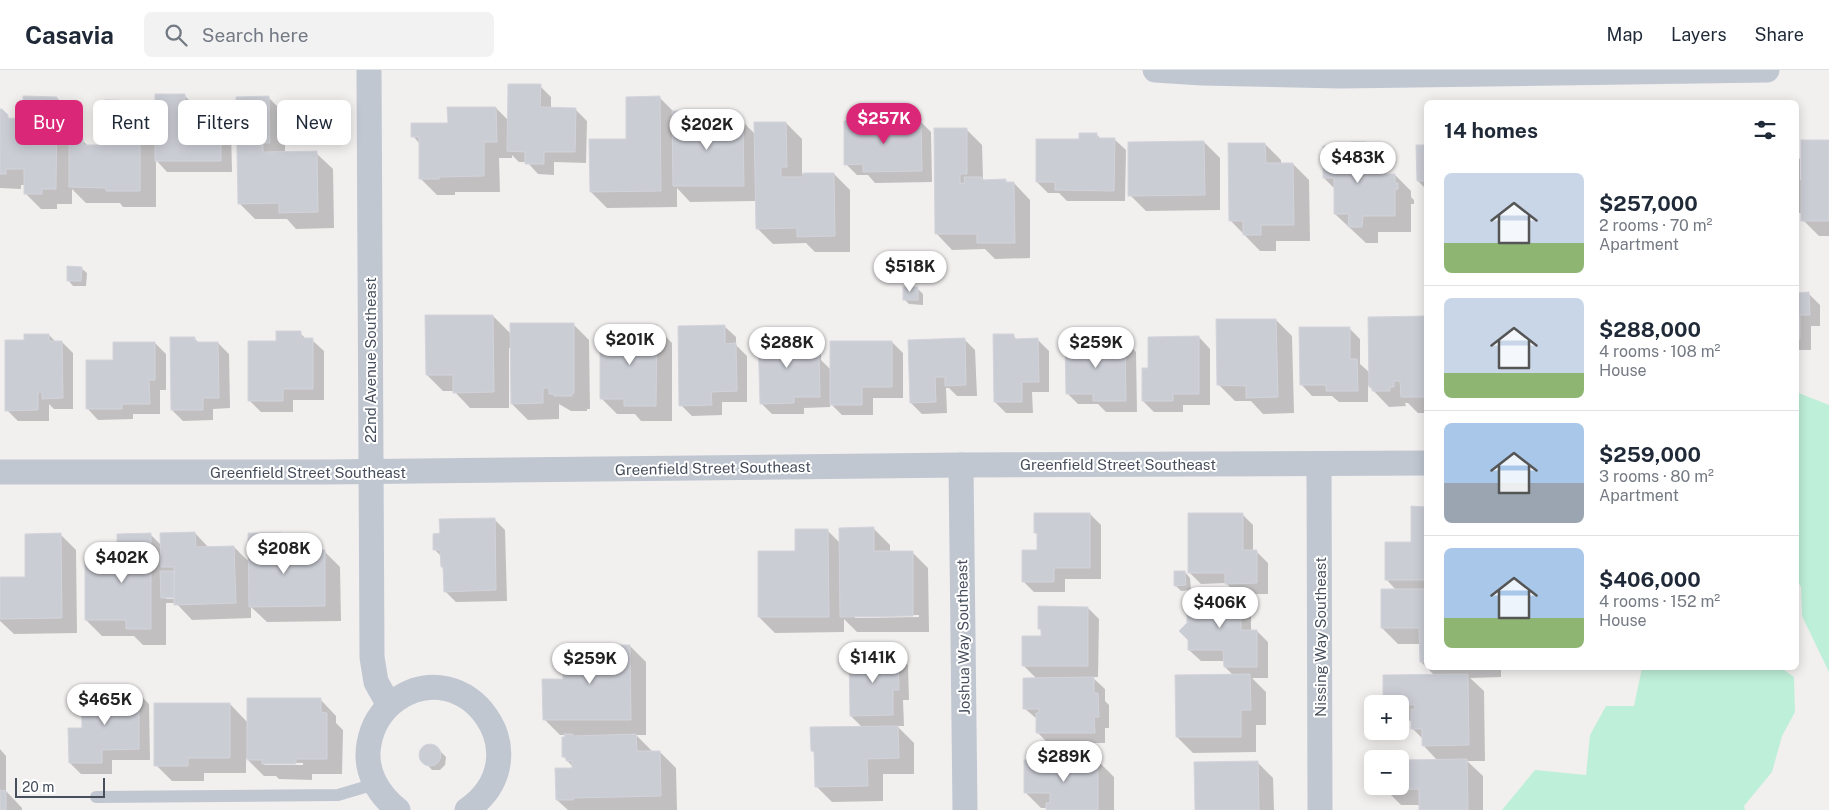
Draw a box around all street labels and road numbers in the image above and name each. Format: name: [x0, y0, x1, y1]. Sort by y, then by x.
street label: 22nd Avenue Southeast: [362, 277, 379, 443]
street label: Greenfield Street Southeast: [1020, 456, 1216, 473]
street label: Greenfield Street Southeast: [615, 458, 811, 478]
street label: Greenfield Street Southeast: [210, 464, 406, 481]
street label: Nissing Way Southeast: [1312, 557, 1329, 717]
street label: Joshua Way Southeast: [953, 559, 973, 715]

